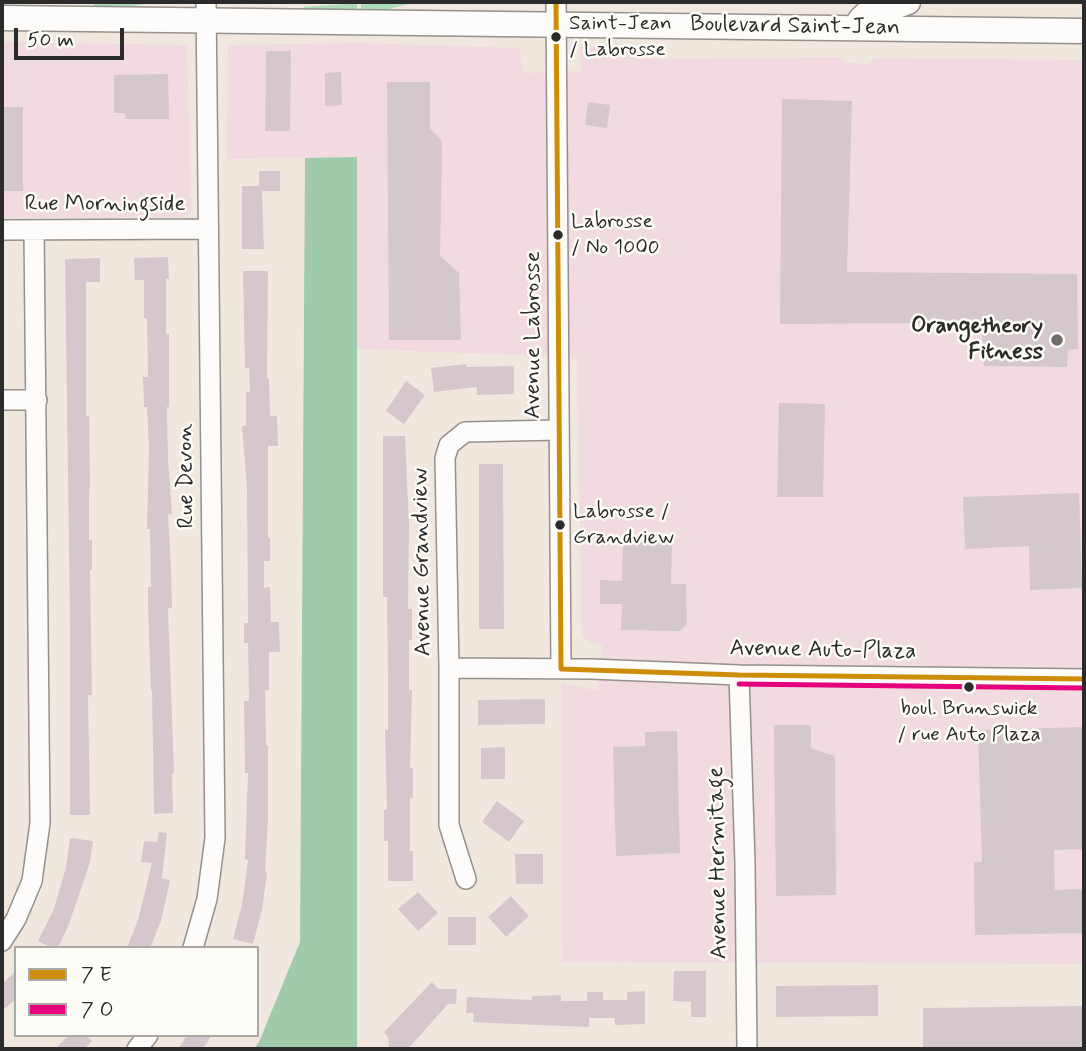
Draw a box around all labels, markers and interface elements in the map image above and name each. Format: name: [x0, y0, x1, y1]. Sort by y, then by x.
street label: Boulevard Saint-Jean: [690, 11, 900, 43]
place label: Saint-Jean / Labrosse: [569, 12, 672, 62]
scale bar: [18, 14, 128, 58]
text: 50 m: [27, 26, 74, 54]
marker: Saint-Jean / Labrosse: [549, 30, 563, 44]
street label: Rue Morningside: [24, 191, 186, 219]
place label: Labrosse / No 1000: [571, 210, 660, 260]
marker: Labrosse / No 1000: [551, 228, 565, 242]
street label: Avenue Labrosse: [520, 251, 548, 419]
place label: Orangetheory Fitness: [911, 313, 1043, 367]
marker: Orangetheory Fitness: [1049, 332, 1065, 348]
street label: Rue Devon: [172, 423, 202, 529]
street label: Avenue Grandview: [408, 467, 438, 657]
place label: Labrosse / Grandview: [573, 500, 674, 550]
marker: Labrosse / Grandview: [553, 518, 567, 532]
street label: Avenue Auto-Plaza: [729, 636, 917, 666]
marker: boul. Brunswick / rue Auto Plaza: [962, 680, 976, 694]
place label: boul. Brunswick / rue Auto Plaza: [897, 697, 1041, 747]
street label: Avenue Hermitage: [704, 766, 734, 960]
legend: [14, 946, 259, 1037]
text: 7 E: [81, 961, 112, 989]
text: 7 O: [81, 996, 114, 1024]

